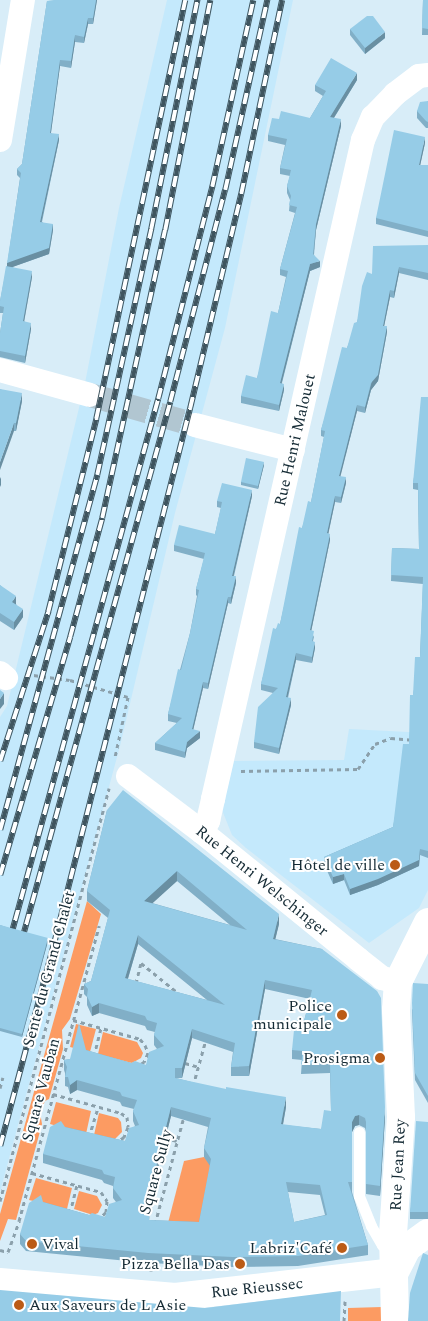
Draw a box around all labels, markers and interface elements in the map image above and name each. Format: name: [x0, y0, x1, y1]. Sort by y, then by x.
street label: Rue Henri Malouet: [270, 372, 320, 508]
street label: Rue Henri Welschinger: [192, 822, 332, 940]
place label: Hôtel de ville: [291, 855, 385, 875]
marker: Hôtel de ville: [389, 859, 401, 871]
street label: Sente du Grand Chalet: [19, 889, 79, 1049]
place label: Police municipale: [253, 996, 332, 1034]
marker: Police municipale: [336, 1009, 348, 1021]
street label: Square Vauban: [18, 1036, 64, 1144]
place label: Prosigma: [303, 1048, 370, 1068]
marker: Prosigma: [374, 1052, 386, 1064]
street label: Rue Jean Rey: [386, 1118, 410, 1212]
street label: Square Sully: [135, 1127, 177, 1217]
place label: Vival: [42, 1234, 79, 1254]
marker: Vival: [26, 1238, 38, 1250]
place label: Labriz'Café: [250, 1238, 332, 1258]
marker: Labriz'Café: [336, 1242, 348, 1254]
place label: Pizza Bella Das: [121, 1254, 230, 1274]
marker: Pizza Bella Das: [234, 1258, 246, 1270]
street label: Rue Rieussec: [210, 1274, 304, 1302]
place label: Aux Saveurs de L Asie: [29, 1295, 186, 1315]
marker: Aux Saveurs de L Asie: [13, 1299, 25, 1311]

